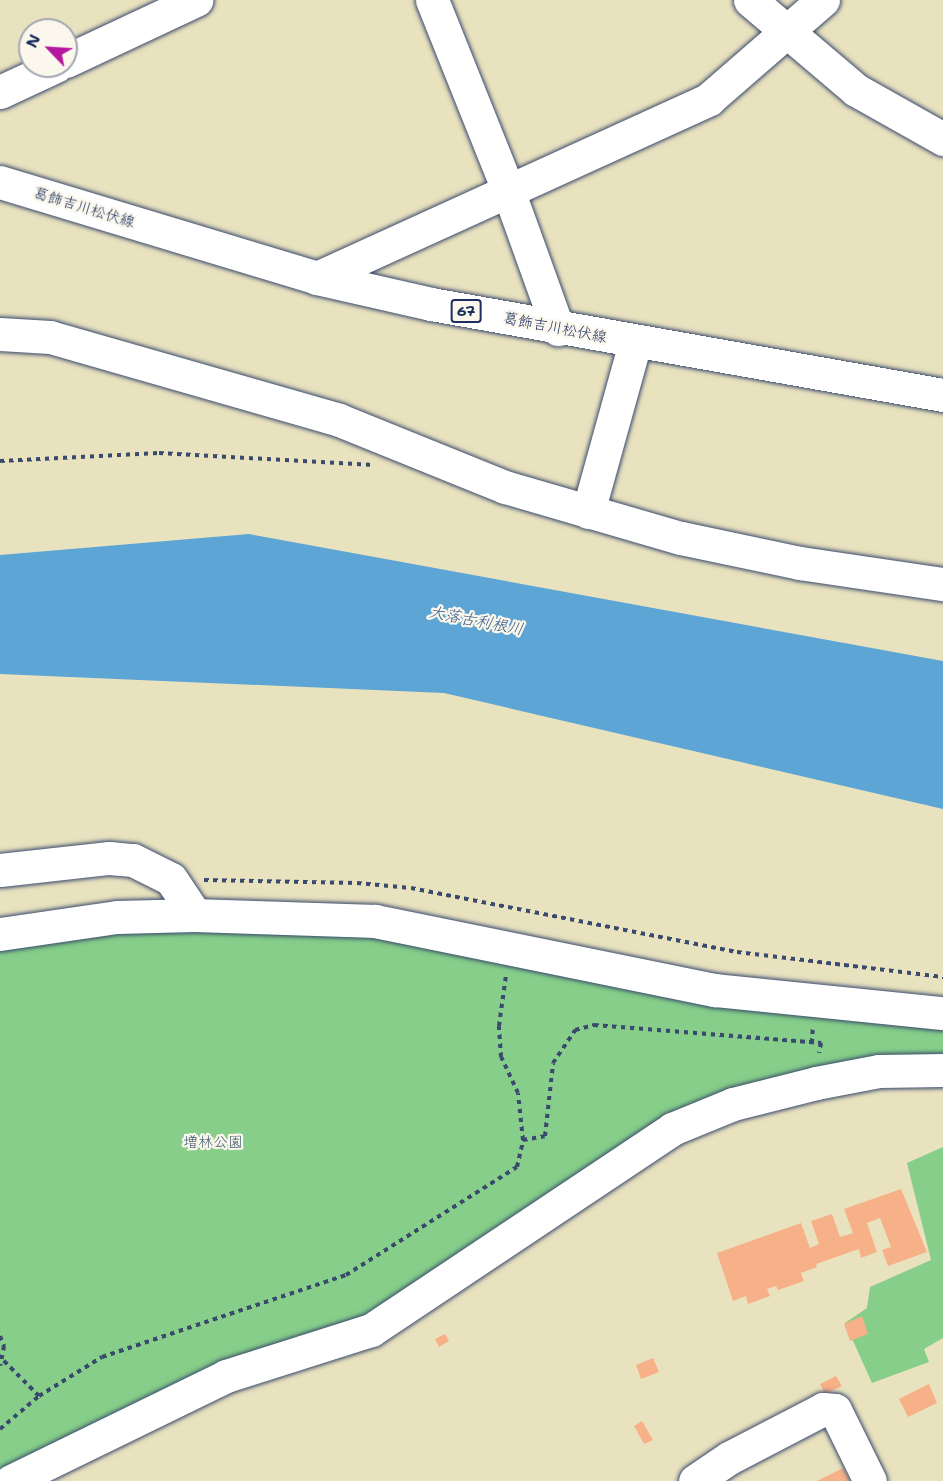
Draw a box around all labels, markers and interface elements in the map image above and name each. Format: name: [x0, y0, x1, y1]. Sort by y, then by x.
north arrow: [18, 18, 78, 78]
text: N: [21, 31, 45, 51]
street label: 葛飾吉川松伏線: [31, 184, 137, 232]
road number: 67: [450, 300, 482, 322]
street label: 葛飾吉川松伏線: [502, 309, 608, 347]
water label: 大落古利根川: [427, 602, 525, 640]
park label: 増林公園: [183, 1134, 243, 1152]

